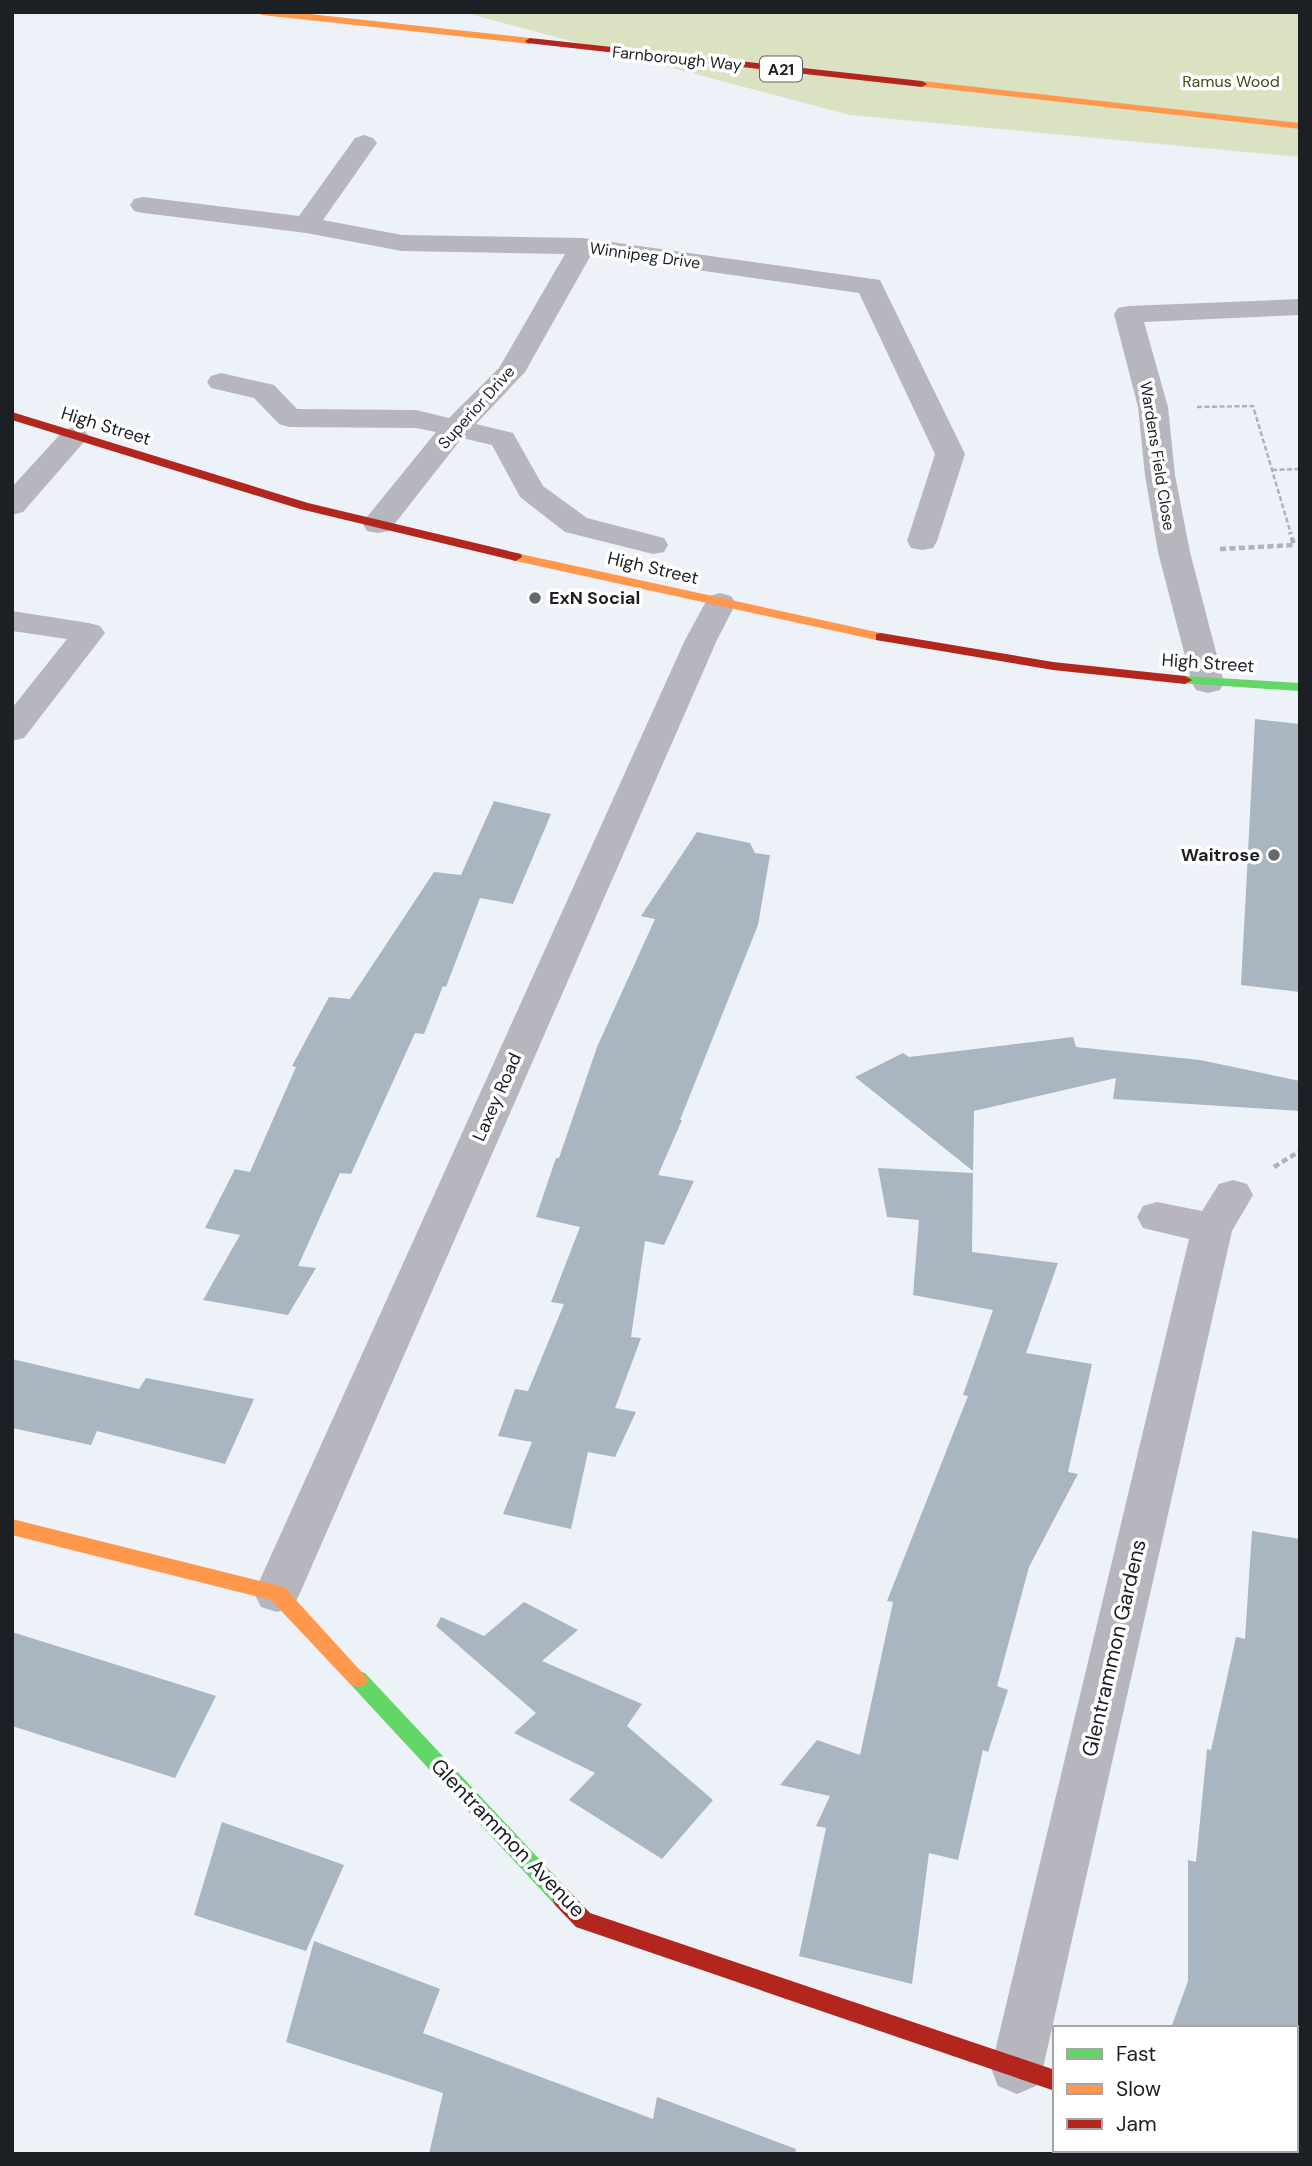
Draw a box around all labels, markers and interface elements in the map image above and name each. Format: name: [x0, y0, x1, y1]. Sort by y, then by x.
street label: Farnborough Way: [611, 41, 743, 76]
road number: A21: [760, 57, 802, 82]
park label: Ramus Wood: [1182, 71, 1280, 92]
street label: Winnipeg Drive: [588, 237, 702, 274]
street label: Superior Drive: [433, 361, 519, 453]
street label: Wardens Field Close: [1135, 380, 1180, 532]
street label: High Street: [58, 401, 154, 451]
street label: High Street: [605, 546, 701, 590]
place label: ExN Social: [549, 586, 640, 610]
marker: ExN Social: [527, 590, 543, 606]
street label: High Street: [1161, 648, 1255, 678]
place label: Waitrose: [1181, 843, 1260, 867]
marker: Waitrose: [1266, 847, 1282, 863]
street label: Laxey Road: [467, 1049, 527, 1145]
street label: Glentrammon Gardens: [1075, 1537, 1153, 1759]
street label: Glentrammon Avenue: [425, 1752, 591, 1924]
legend: [1053, 2026, 1298, 2152]
text: Fast: [1116, 2040, 1156, 2068]
text: Slow: [1116, 2075, 1161, 2103]
text: Jam: [1116, 2110, 1157, 2138]

